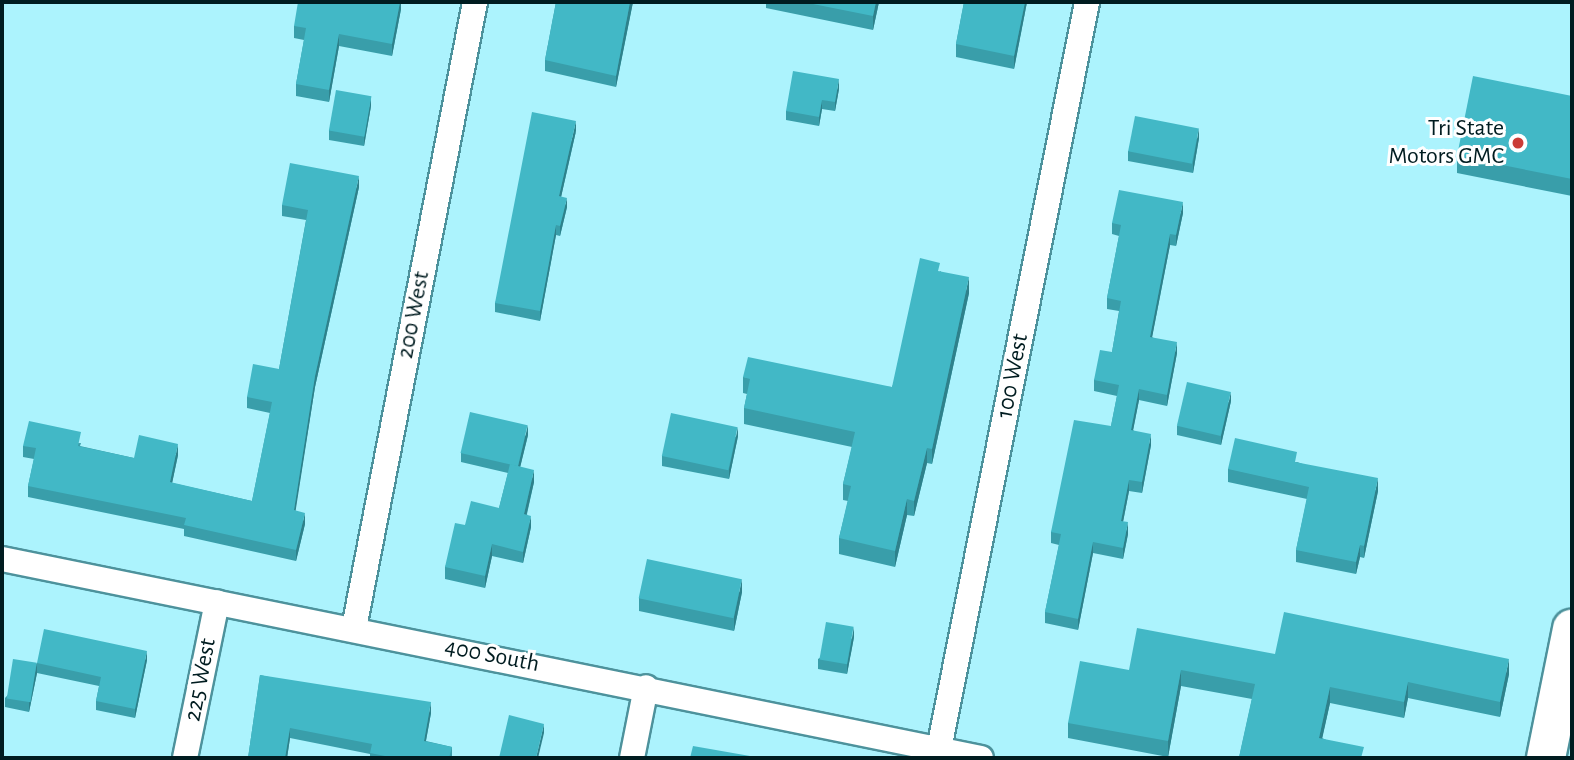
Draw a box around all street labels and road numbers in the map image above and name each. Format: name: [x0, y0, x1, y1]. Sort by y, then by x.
street label: 200 West: [391, 269, 437, 361]
street label: 100 West: [991, 331, 1035, 421]
street label: 400 South: [442, 633, 542, 679]
street label: 225 West: [179, 636, 223, 724]

